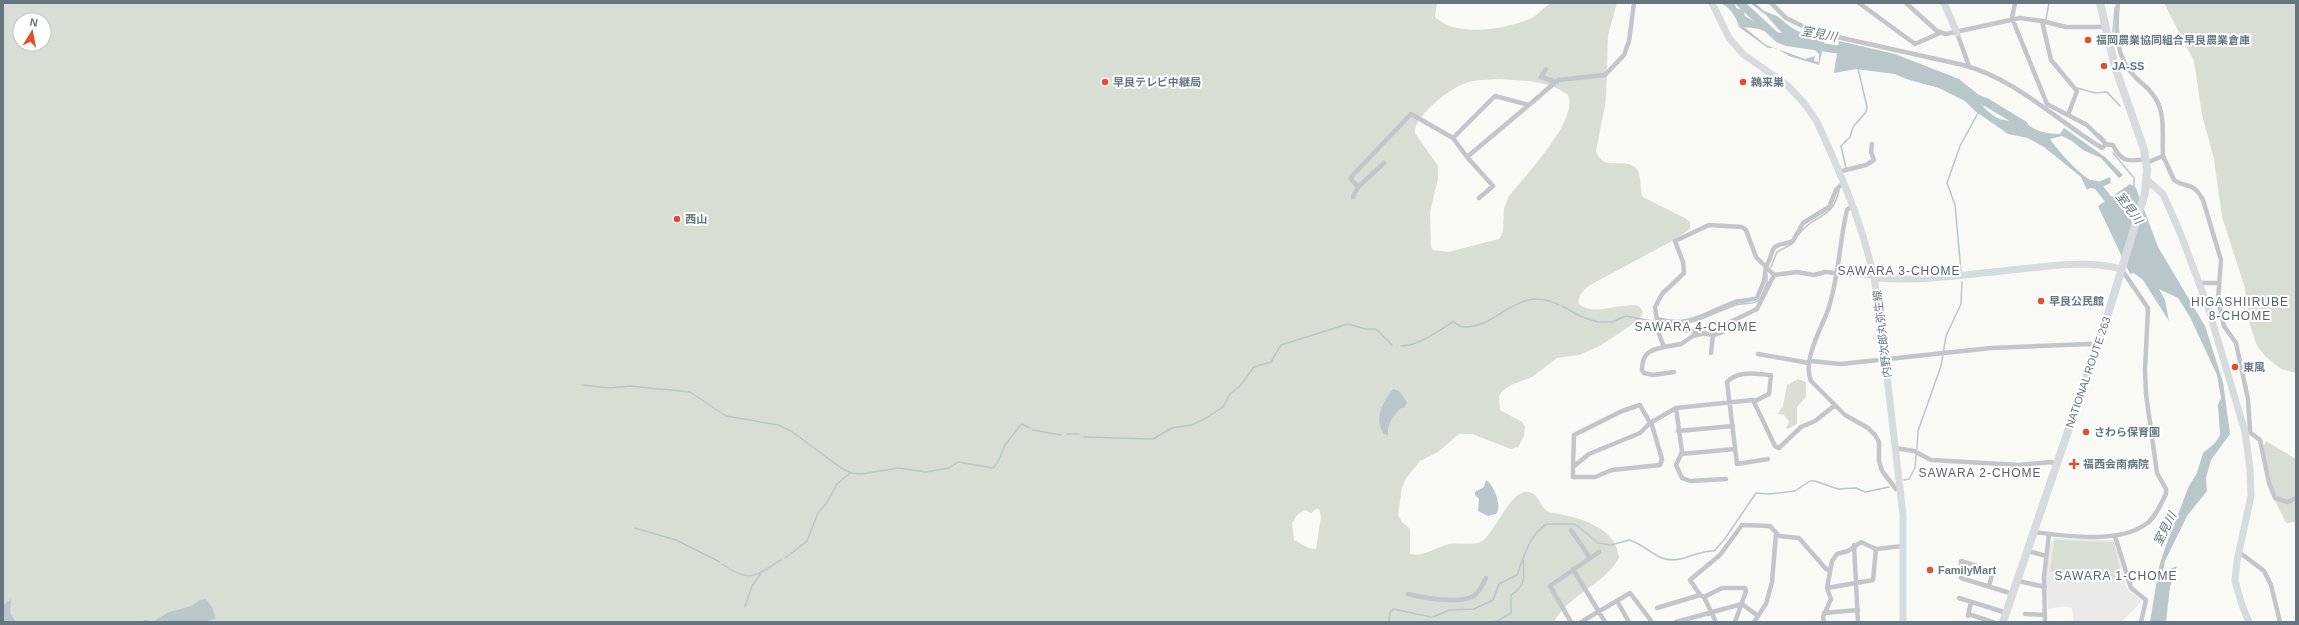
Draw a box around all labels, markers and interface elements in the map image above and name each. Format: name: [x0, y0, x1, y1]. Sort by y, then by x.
north arrow: [12, 12, 52, 52]
text: N: [29, 16, 39, 29]
water label: 室見川: [1800, 24, 1840, 44]
place label: 福岡農業協同組合早良農業倉庫: [2096, 34, 2250, 46]
marker: 福岡農業協同組合早良農業倉庫: [2083, 35, 2093, 45]
place label: JA-SS: [2112, 60, 2144, 72]
marker: JA-SS: [2099, 61, 2109, 71]
place label: 早良テレビ中継局: [1113, 76, 1201, 88]
place label: 鵜来巣: [1750, 76, 1784, 88]
marker: 早良テレビ中継局: [1100, 77, 1110, 87]
marker: 鵜来巣: [1738, 77, 1748, 87]
water label: 室見川: [2113, 189, 2147, 228]
place label: 西山: [685, 213, 707, 225]
marker: 西山: [672, 214, 682, 224]
district label: SAWARA 3-CHOME: [1837, 264, 1961, 278]
street label: 内野次郎丸弥生線: [1871, 290, 1893, 378]
place label: 早良公民館: [2049, 295, 2104, 307]
district label: HIGASHIIRUBE 8-CHOME: [2191, 295, 2289, 323]
marker: 早良公民館: [2036, 296, 2046, 306]
street label: NATIONAL ROUTE 263: [2063, 315, 2113, 429]
district label: SAWARA 4-CHOME: [1634, 320, 1758, 334]
place label: 東風: [2243, 361, 2265, 373]
marker: 東風: [2230, 362, 2240, 372]
place label: さわら保育園: [2094, 426, 2160, 438]
marker: さわら保育園: [2081, 427, 2091, 437]
marker: 福西会南病院: [2068, 458, 2080, 470]
place label: 福西会南病院: [2083, 458, 2149, 470]
district label: SAWARA 2-CHOME: [1918, 466, 2042, 480]
water label: 室見川: [2151, 508, 2180, 548]
place label: FamilyMart: [1938, 564, 1996, 576]
marker: FamilyMart: [1925, 565, 1935, 575]
district label: SAWARA 1-CHOME: [2054, 569, 2178, 583]

